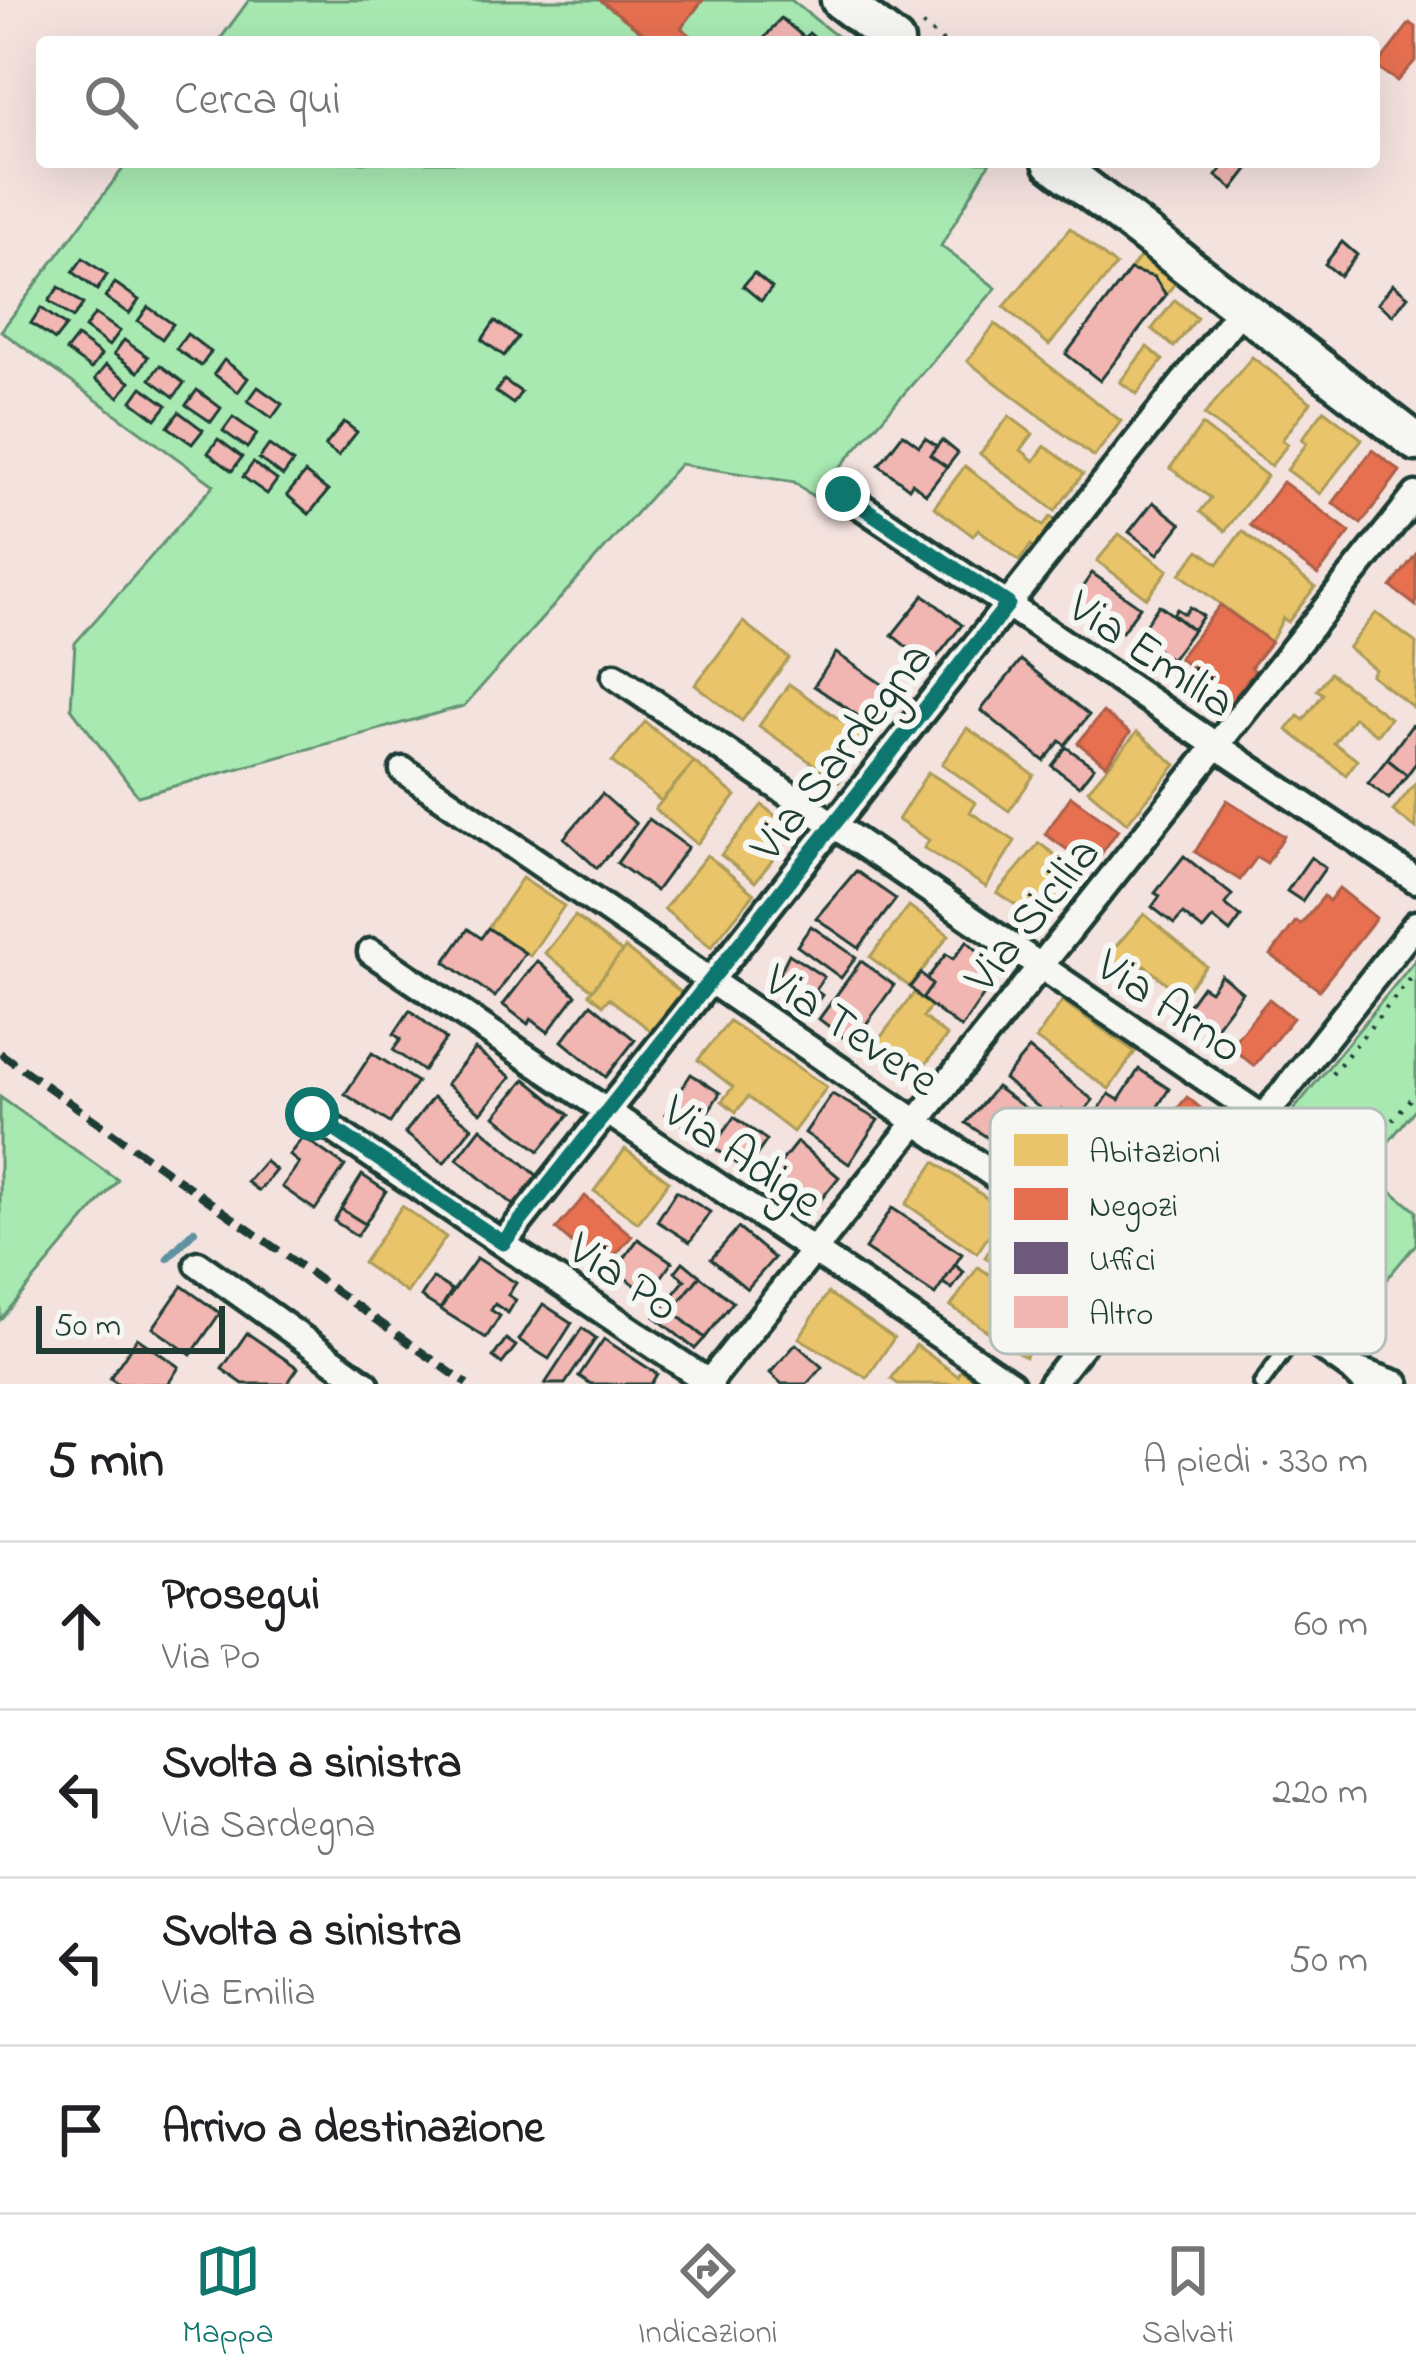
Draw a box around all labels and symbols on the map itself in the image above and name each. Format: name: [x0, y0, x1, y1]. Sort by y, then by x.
route end: [816, 467, 870, 521]
street label: Via Emilia: [1051, 574, 1248, 738]
street label: Via Sardegna: [734, 628, 952, 880]
street label: Via Sicilia: [948, 823, 1119, 1010]
street label: Via Arno: [1080, 933, 1256, 1083]
street label: Via Tevere: [748, 947, 952, 1117]
street label: Via Adige: [646, 1078, 836, 1239]
route start: [285, 1087, 339, 1141]
legend: [990, 1108, 1386, 1354]
text: Abitazioni: [1089, 1130, 1221, 1178]
text: Negozi: [1089, 1184, 1178, 1232]
street label: Via Po: [551, 1216, 692, 1342]
text: Uffici: [1089, 1238, 1156, 1286]
text: Altro: [1089, 1292, 1153, 1340]
scale bar: [36, 1300, 225, 1353]

